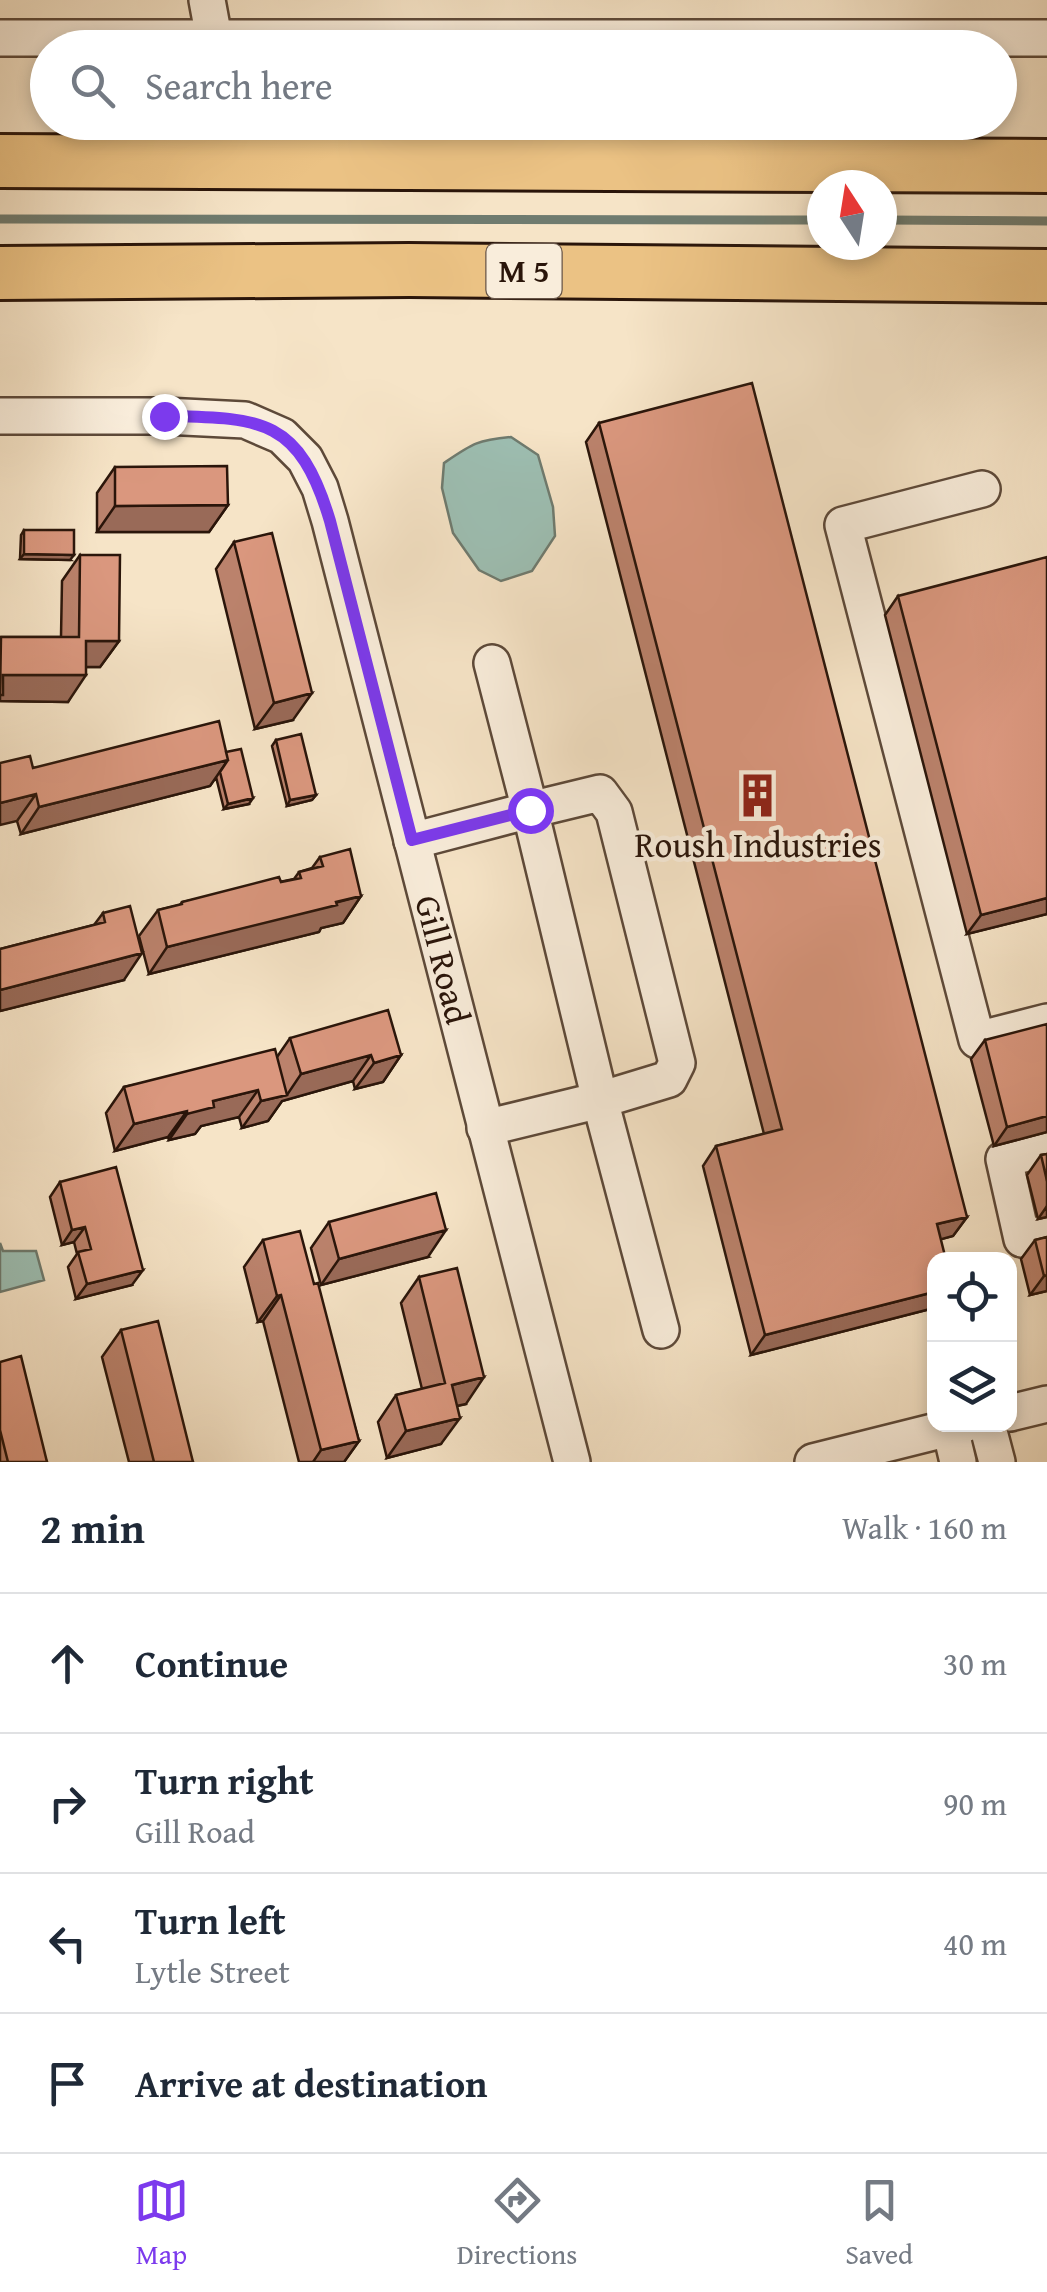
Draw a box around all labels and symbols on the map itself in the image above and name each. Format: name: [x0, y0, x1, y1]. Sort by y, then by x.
north arrow: [807, 170, 897, 260]
road number: M 5: [486, 244, 562, 298]
route end: [142, 394, 188, 440]
building icon: Roush Industries: [734, 771, 782, 819]
route start: [508, 788, 554, 834]
place label: Roush Industries: [634, 819, 882, 870]
street label: Gill Road: [402, 890, 484, 1030]

